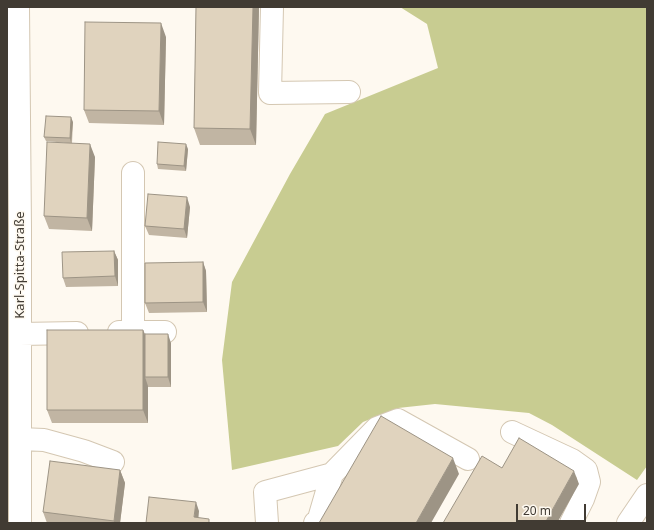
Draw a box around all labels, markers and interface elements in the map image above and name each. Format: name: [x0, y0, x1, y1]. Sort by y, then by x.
street label: Karl-Spitta-Straße: [12, 211, 28, 319]
scale bar: [518, 496, 588, 522]
text: 20 m: [523, 502, 551, 519]

